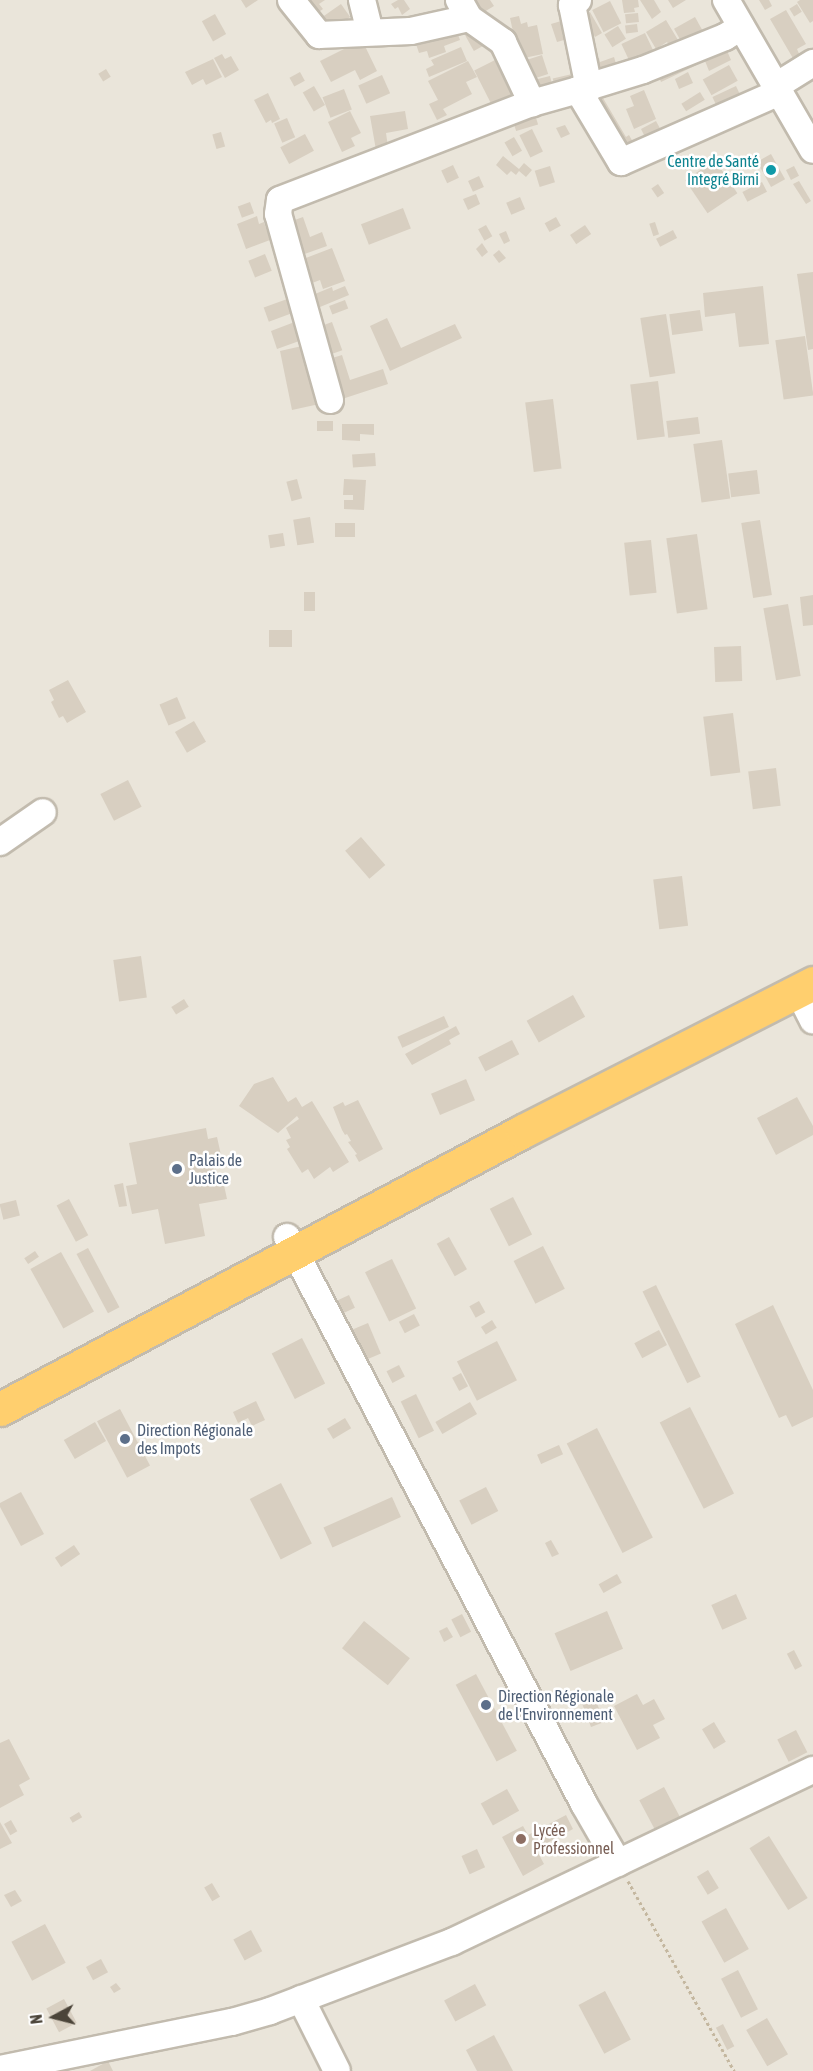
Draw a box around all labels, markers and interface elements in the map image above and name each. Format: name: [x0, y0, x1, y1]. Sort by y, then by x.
place label: Centre de Santé Integré Birni: [667, 151, 759, 189]
marker: Centre de Santé Integré Birni: [764, 163, 778, 177]
place label: Palais de Justice: [189, 1150, 242, 1188]
marker: Palais de Justice: [170, 1162, 184, 1176]
place label: Direction Régionale des Impots: [137, 1420, 253, 1458]
marker: Direction Régionale des Impots: [118, 1432, 132, 1446]
place label: Direction Régionale de l'Environnement: [498, 1686, 614, 1724]
marker: Direction Régionale de l'Environnement: [479, 1698, 493, 1712]
place label: Lycée Professionnel: [533, 1820, 614, 1858]
marker: Lycée Professionnel: [514, 1832, 528, 1846]
north arrow: [24, 1987, 84, 2047]
text: N: [27, 2013, 46, 2025]

